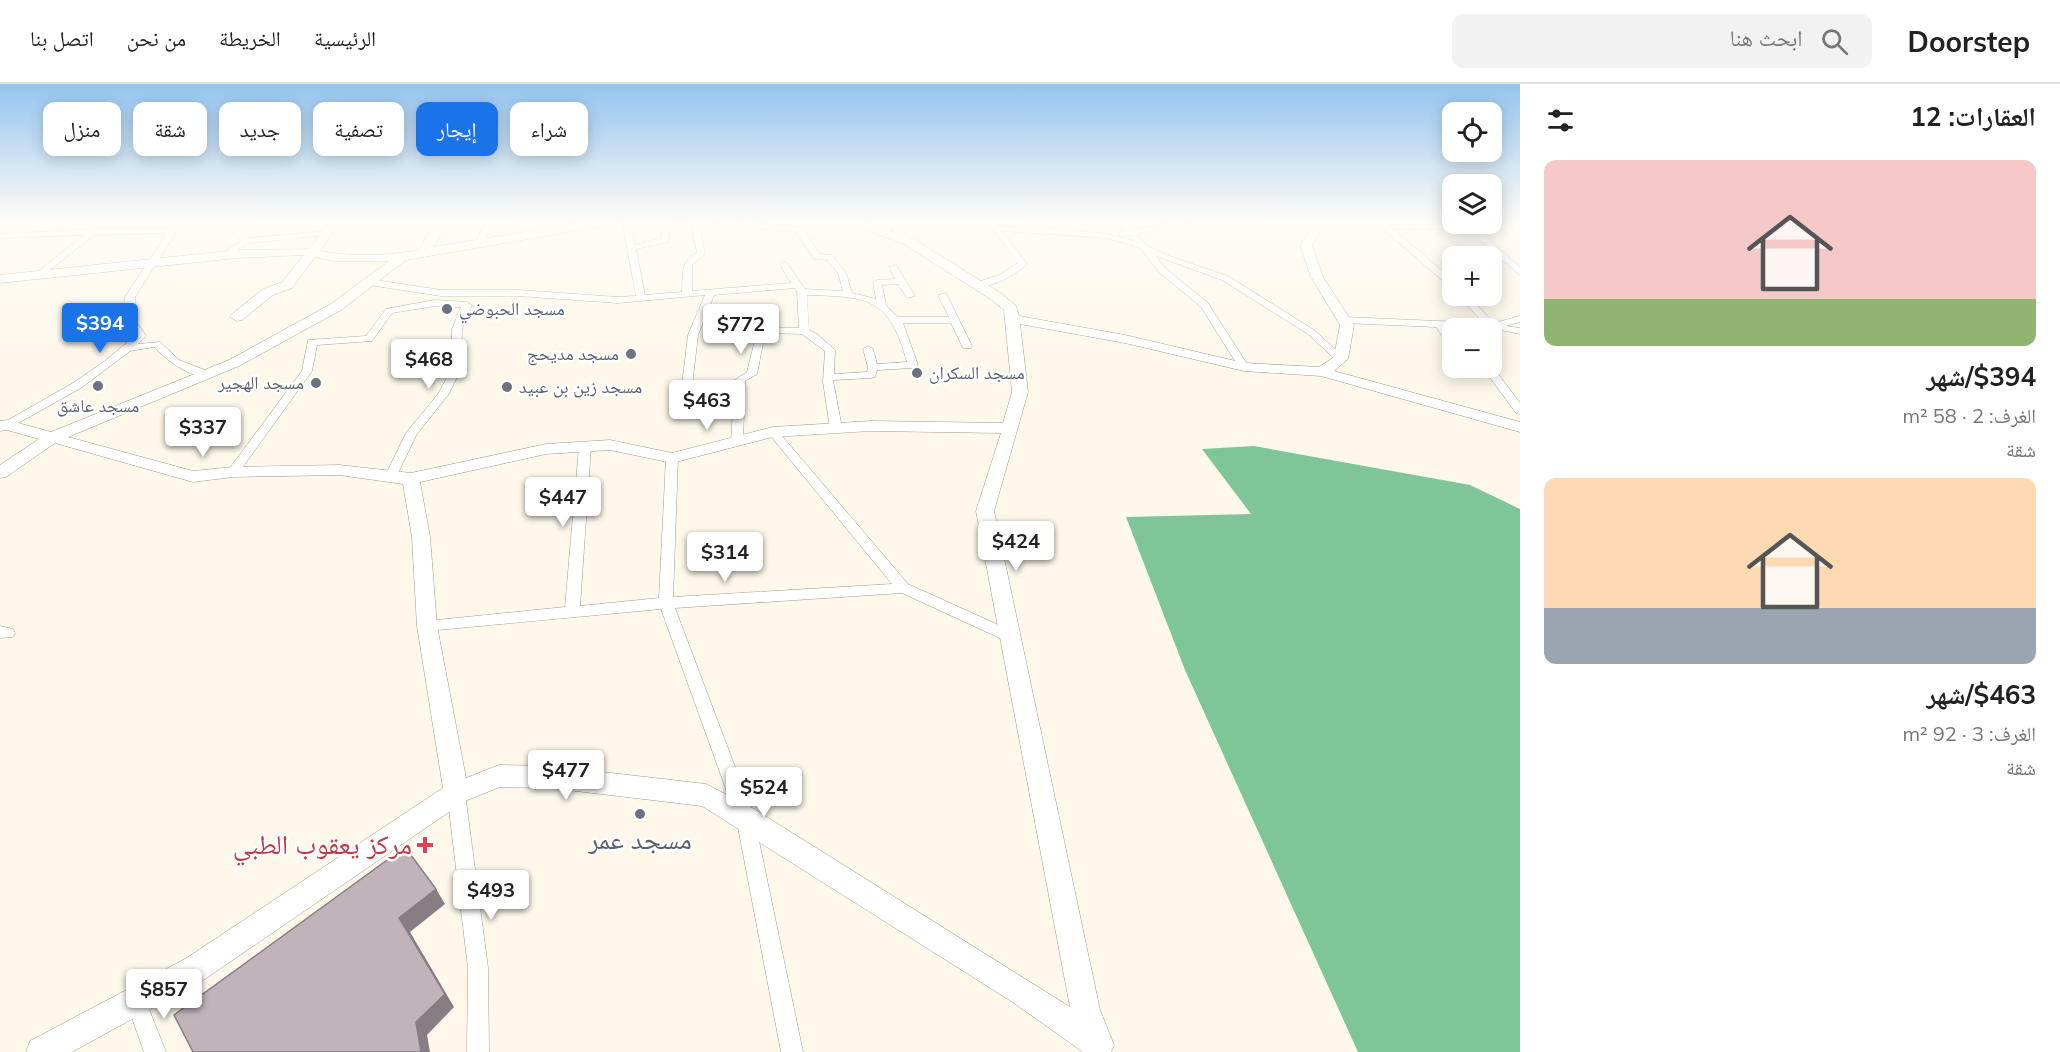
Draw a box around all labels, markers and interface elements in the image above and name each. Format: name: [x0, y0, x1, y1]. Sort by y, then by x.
search box: [1452, 14, 1872, 68]
text: ابحث هنا: [1730, 24, 1803, 52]
text: Doorstep: [1908, 24, 2030, 59]
text: اتصل بنا: [30, 25, 94, 51]
text: من نحن: [127, 25, 186, 51]
text: الخريطة: [219, 25, 281, 51]
text: الرئيسية: [314, 25, 376, 51]
icon: search: [1818, 25, 1851, 58]
text: العقارات: 12: [1910, 100, 2036, 133]
chip: منزل: [43, 102, 121, 156]
chip: شقة: [133, 102, 207, 156]
chip: جديد: [219, 102, 301, 156]
chip: تصفية: [313, 102, 404, 156]
chip: إيجار: [416, 102, 498, 156]
chip: شراء: [510, 102, 588, 156]
map controls: [1442, 102, 1502, 378]
button: locate: [1442, 102, 1502, 162]
icon: filters: [1544, 104, 1577, 137]
button: layers: [1442, 174, 1502, 234]
icon: home: [1736, 199, 1844, 307]
button: +: [1442, 246, 1502, 306]
place label: مسجد الحبوضي: [459, 297, 565, 324]
marker: مسجد الحبوضي: [440, 302, 454, 316]
pin: $394: [64, 303, 136, 354]
pin: $772: [705, 304, 777, 355]
text: $394: [76, 310, 124, 335]
text: $772: [717, 311, 765, 336]
button: −: [1442, 318, 1502, 378]
pin: $468: [393, 339, 465, 390]
place label: مسجد مديحج: [527, 342, 619, 366]
text: $468: [405, 346, 453, 371]
marker: مسجد مديحج: [624, 347, 638, 361]
text: $394/شهر: [1927, 360, 2036, 393]
place label: مسجد السكران: [929, 361, 1025, 384]
marker: مسجد السكران: [910, 366, 924, 380]
place label: مسجد الهجير: [217, 371, 304, 394]
place label: مسجد زين بن عبيد: [519, 375, 642, 398]
marker: مسجد الهجير: [309, 376, 323, 390]
marker: مسجد عاشق: [91, 379, 105, 393]
marker: مسجد زين بن عبيد: [500, 380, 514, 394]
pin: $463: [671, 380, 743, 431]
text: $463: [683, 387, 731, 412]
place label: مسجد عاشق: [57, 394, 139, 417]
text: الغرف: 2 · 58 m²: [1902, 403, 2036, 428]
pin: $337: [167, 407, 239, 458]
text: $337: [179, 414, 227, 439]
text: شقة: [2006, 437, 2036, 462]
pin: $447: [527, 477, 599, 528]
text: $447: [539, 484, 587, 509]
icon: home: [1736, 517, 1844, 625]
pin: $424: [980, 521, 1052, 572]
text: $424: [992, 528, 1040, 553]
pin: $314: [689, 532, 761, 583]
text: $314: [701, 539, 749, 564]
text: $463/شهر: [1927, 678, 2036, 711]
text: الغرف: 3 · 92 m²: [1902, 721, 2036, 746]
pin: $477: [530, 750, 602, 801]
text: شقة: [2006, 755, 2036, 780]
text: $477: [542, 757, 590, 782]
pin: $524: [728, 767, 800, 818]
text: $524: [740, 774, 788, 799]
marker: مسجد عمر: [633, 807, 647, 821]
place label: مسجد عمر: [587, 822, 692, 856]
place label: مركز يعقوب الطبي: [233, 827, 412, 866]
marker: مركز يعقوب الطبي: [416, 836, 434, 854]
pin: $493: [455, 870, 527, 921]
text: $493: [467, 877, 515, 902]
pin: $857: [128, 969, 200, 1020]
text: $857: [140, 976, 188, 1001]

